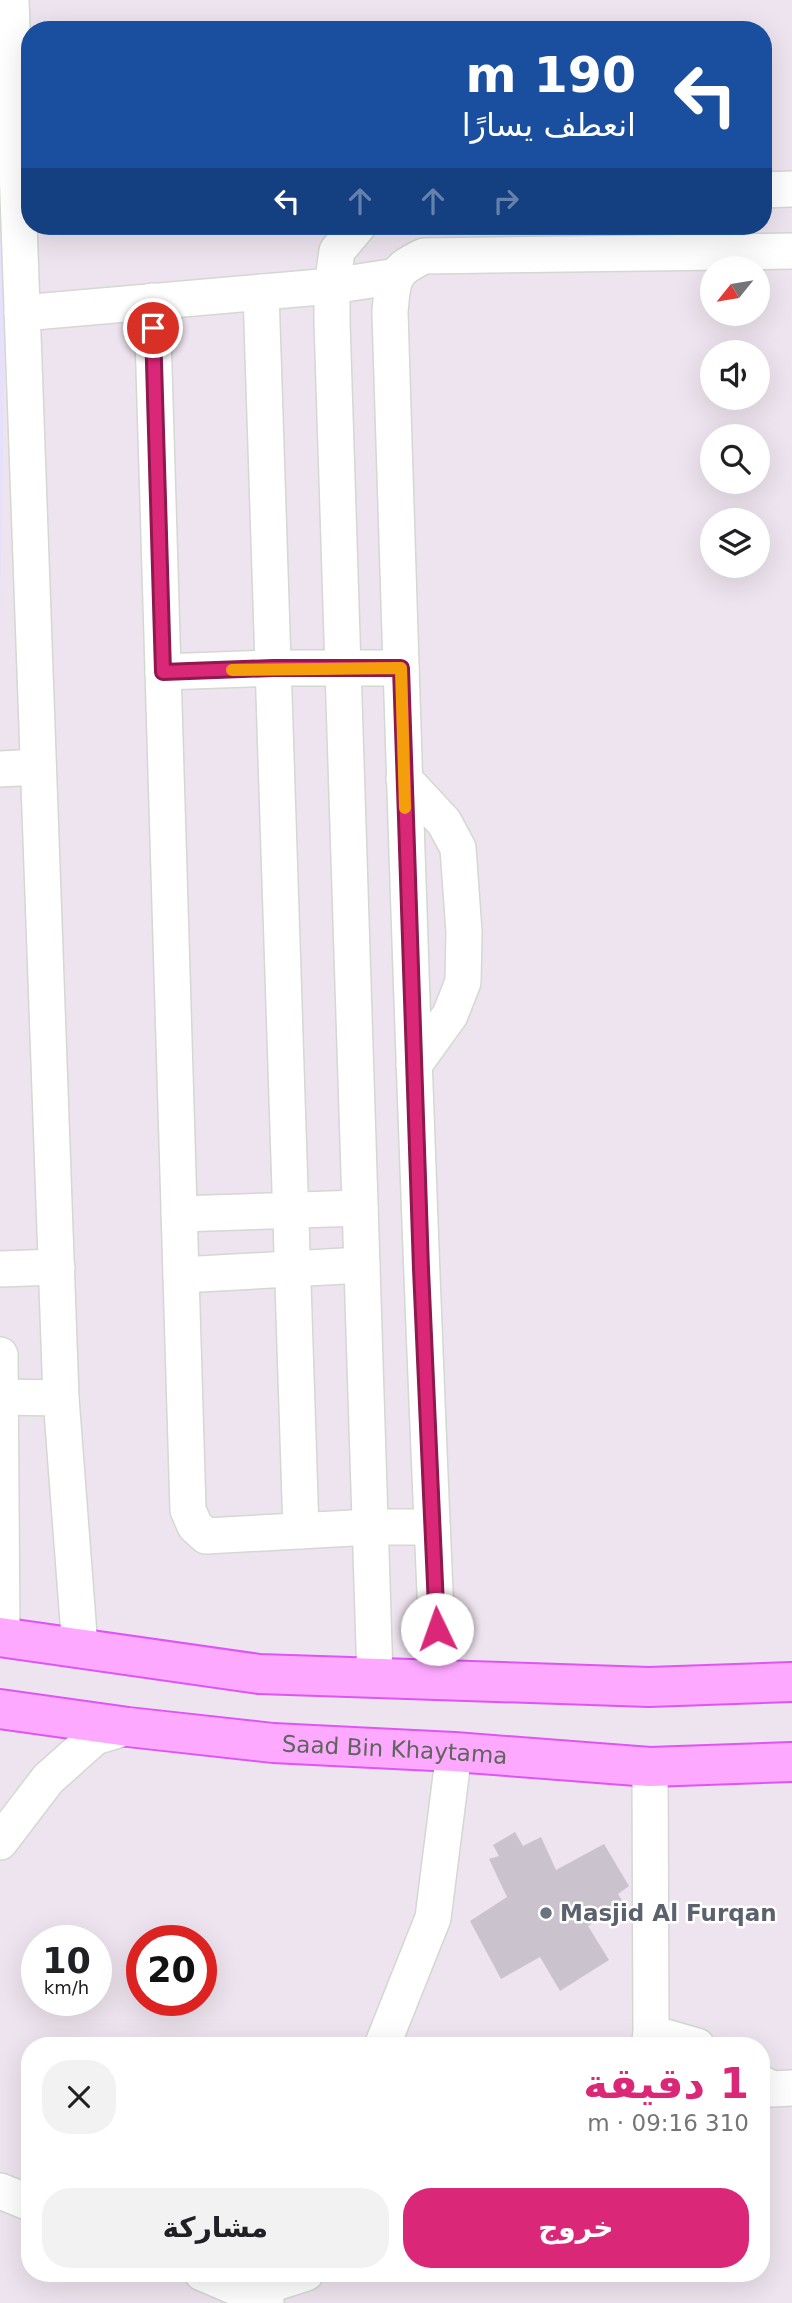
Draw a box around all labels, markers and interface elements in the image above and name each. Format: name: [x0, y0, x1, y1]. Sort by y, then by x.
text: 190 m: [466, 47, 636, 104]
icon: left: [660, 49, 751, 140]
text: انعطف يسارًا: [462, 106, 636, 144]
icon: left: [268, 182, 306, 220]
icon: ahead: [341, 182, 379, 220]
icon: ahead: [414, 182, 452, 220]
icon: right: [487, 182, 525, 220]
north arrow: [700, 256, 770, 326]
map controls: [700, 256, 770, 578]
pin: [123, 298, 183, 358]
icon: arrive: [134, 309, 172, 347]
button: sound: [700, 340, 770, 410]
button: search: [700, 424, 770, 494]
button: layers: [700, 508, 770, 578]
position arrow: [400, 1592, 474, 1666]
street label: Saad Bin Khaytama: [281, 1730, 508, 1769]
place label: Masjid Al Furqan: [560, 1900, 777, 1926]
marker: Masjid Al Furqan: [538, 1905, 554, 1921]
speed limit sign: 20: [126, 1925, 217, 2016]
text: 10: [42, 1941, 91, 1981]
text: km/h: [44, 1977, 89, 1998]
text: 1 دقيقة: [583, 2059, 749, 2108]
button: close: [42, 2060, 116, 2134]
text: 310 m · 09:16: [587, 2110, 749, 2136]
button: مشاركة: [42, 2188, 389, 2268]
button: خروج: [403, 2188, 749, 2268]

